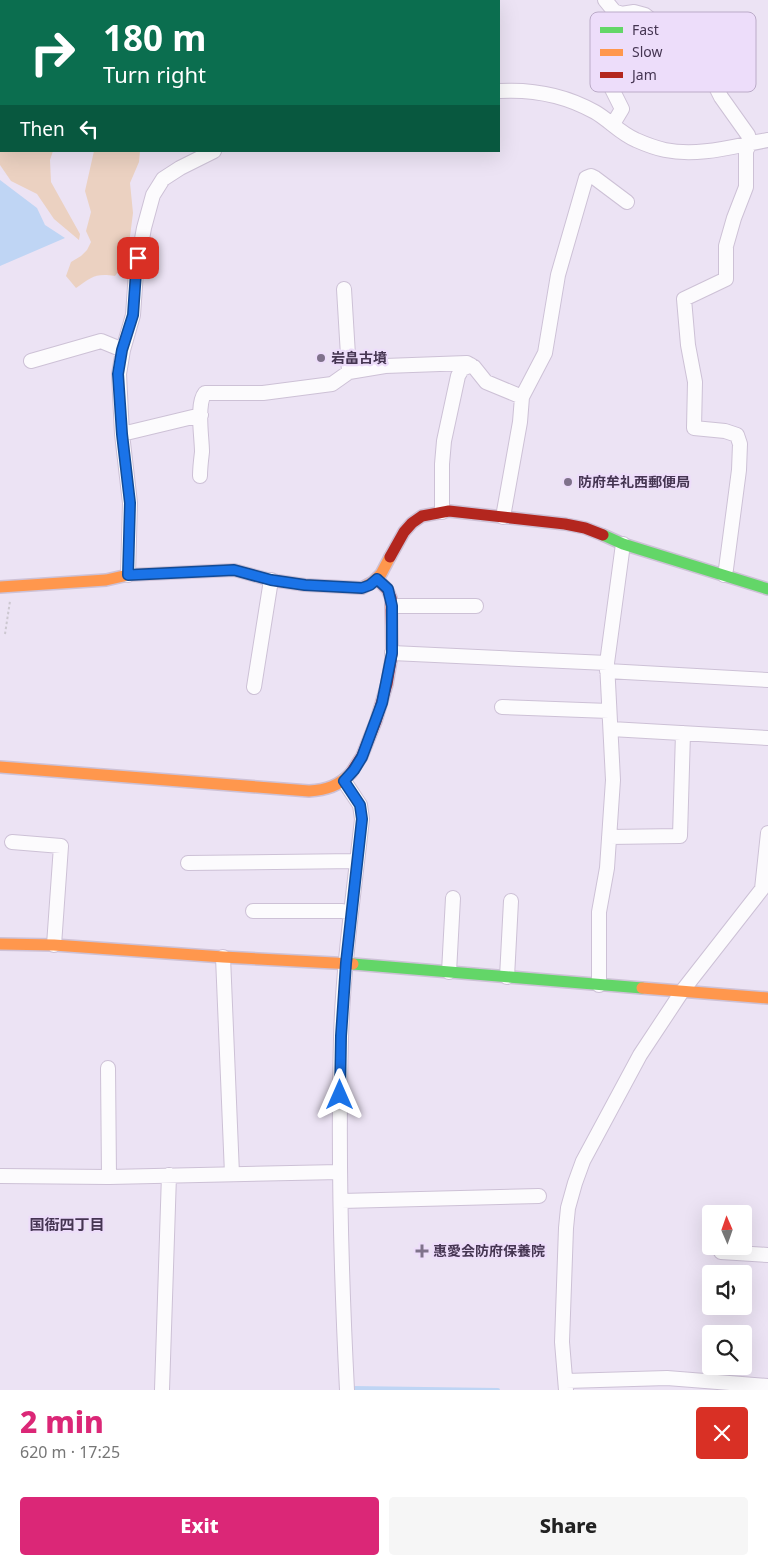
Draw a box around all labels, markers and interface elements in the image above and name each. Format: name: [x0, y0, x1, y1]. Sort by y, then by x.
legend: [590, 12, 756, 92]
text: 180 m: [103, 14, 206, 61]
icon: right: [20, 20, 85, 85]
text: Fast: [632, 20, 659, 39]
text: Slow: [632, 42, 663, 61]
text: Turn right: [103, 59, 206, 89]
text: Jam: [630, 65, 657, 84]
icon: left: [75, 115, 103, 143]
text: Then: [20, 116, 65, 142]
pin: [117, 237, 159, 279]
icon: arrive: [124, 244, 152, 272]
place label: 岩畠古墳: [331, 348, 387, 367]
marker: 岩畠古墳: [315, 352, 327, 364]
place label: 防府牟礼西郵便局: [578, 472, 690, 491]
marker: 防府牟礼西郵便局: [562, 476, 574, 488]
position arrow: [313, 1068, 365, 1120]
north arrow: [702, 1205, 752, 1255]
map controls: [702, 1205, 752, 1375]
district label: 国衙四丁目: [29, 1214, 105, 1234]
place label: 惠愛会防府保養院: [433, 1241, 545, 1260]
marker: 惠愛会防府保養院: [415, 1244, 429, 1258]
button: sound: [702, 1265, 752, 1315]
button: search: [702, 1325, 752, 1375]
text: 2 min: [20, 1401, 104, 1442]
button: close: [696, 1407, 748, 1459]
text: 620 m · 17:25: [20, 1441, 120, 1463]
button: Exit: [20, 1497, 379, 1555]
button: Share: [389, 1497, 748, 1555]

